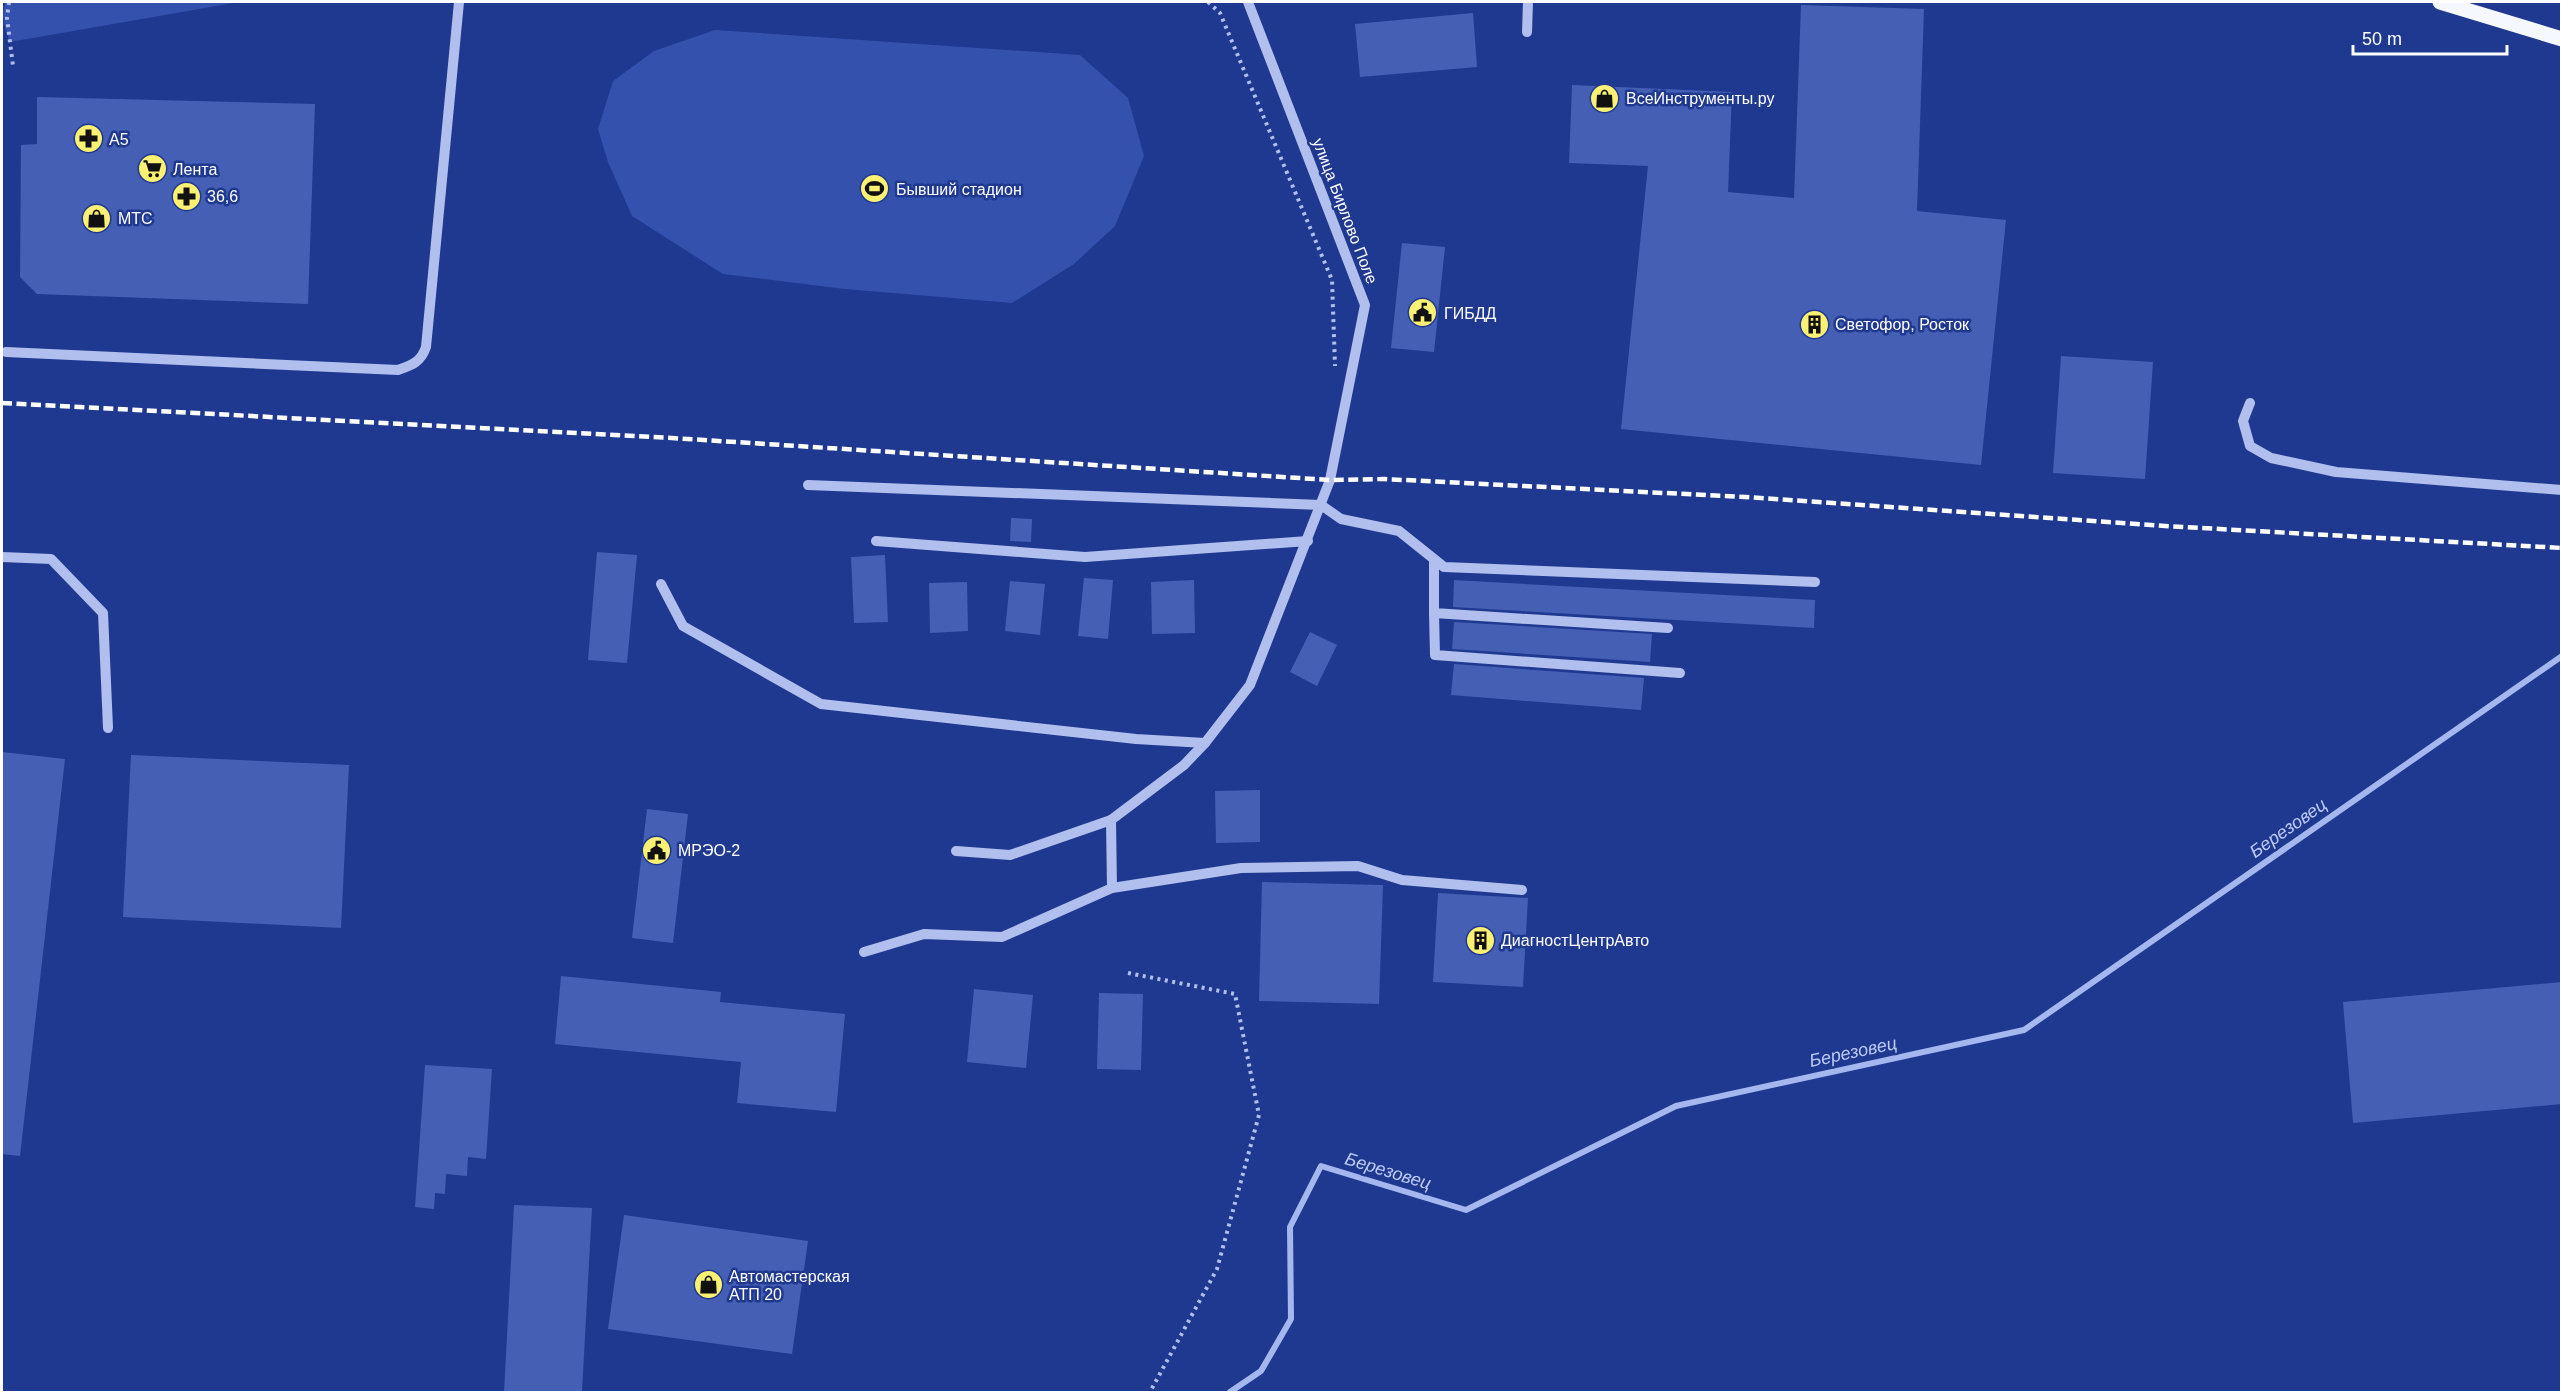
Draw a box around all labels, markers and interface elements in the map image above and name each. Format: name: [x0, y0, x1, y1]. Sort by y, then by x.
scale bar: [2353, 18, 2508, 56]
text: 50 m: [2362, 29, 2402, 49]
shop icon: ВсеИнструменты.ру: [1589, 82, 1621, 114]
place label: ВсеИнструменты.ру: [1626, 90, 1775, 107]
pharmacy icon: А5: [72, 123, 104, 155]
place label: А5: [109, 131, 129, 148]
street label: улица Бирлово Поле: [1309, 136, 1381, 286]
supermarket icon: Лента: [136, 153, 168, 185]
place label: Лента: [173, 161, 217, 178]
sports icon: Бывший стадион: [859, 173, 891, 205]
pharmacy icon: 36,6: [170, 180, 202, 212]
place label: Бывший стадион: [896, 181, 1022, 198]
place label: 36,6: [207, 188, 238, 205]
shop icon: МТС: [81, 202, 113, 234]
place label: МТС: [118, 210, 153, 227]
public building icon: ГИБДД: [1407, 297, 1439, 329]
place label: ГИБДД: [1444, 305, 1497, 322]
building icon: Светофор, Росток: [1798, 308, 1830, 340]
place label: Светофор, Росток: [1835, 316, 1970, 333]
water label: Березовец: [2246, 794, 2330, 862]
public building icon: МРЭО-2: [641, 834, 673, 866]
place label: МРЭО-2: [678, 842, 740, 859]
building icon: ДиагностЦентрАвто: [1464, 924, 1496, 956]
place label: ДиагностЦентрАвто: [1501, 932, 1649, 949]
water label: Березовец: [1807, 1033, 1899, 1071]
water label: Березовец: [1343, 1148, 1433, 1194]
place label: Автомастерская АТП 20: [729, 1268, 850, 1303]
shop icon: Автомастерская АТП 20: [692, 1269, 724, 1301]

